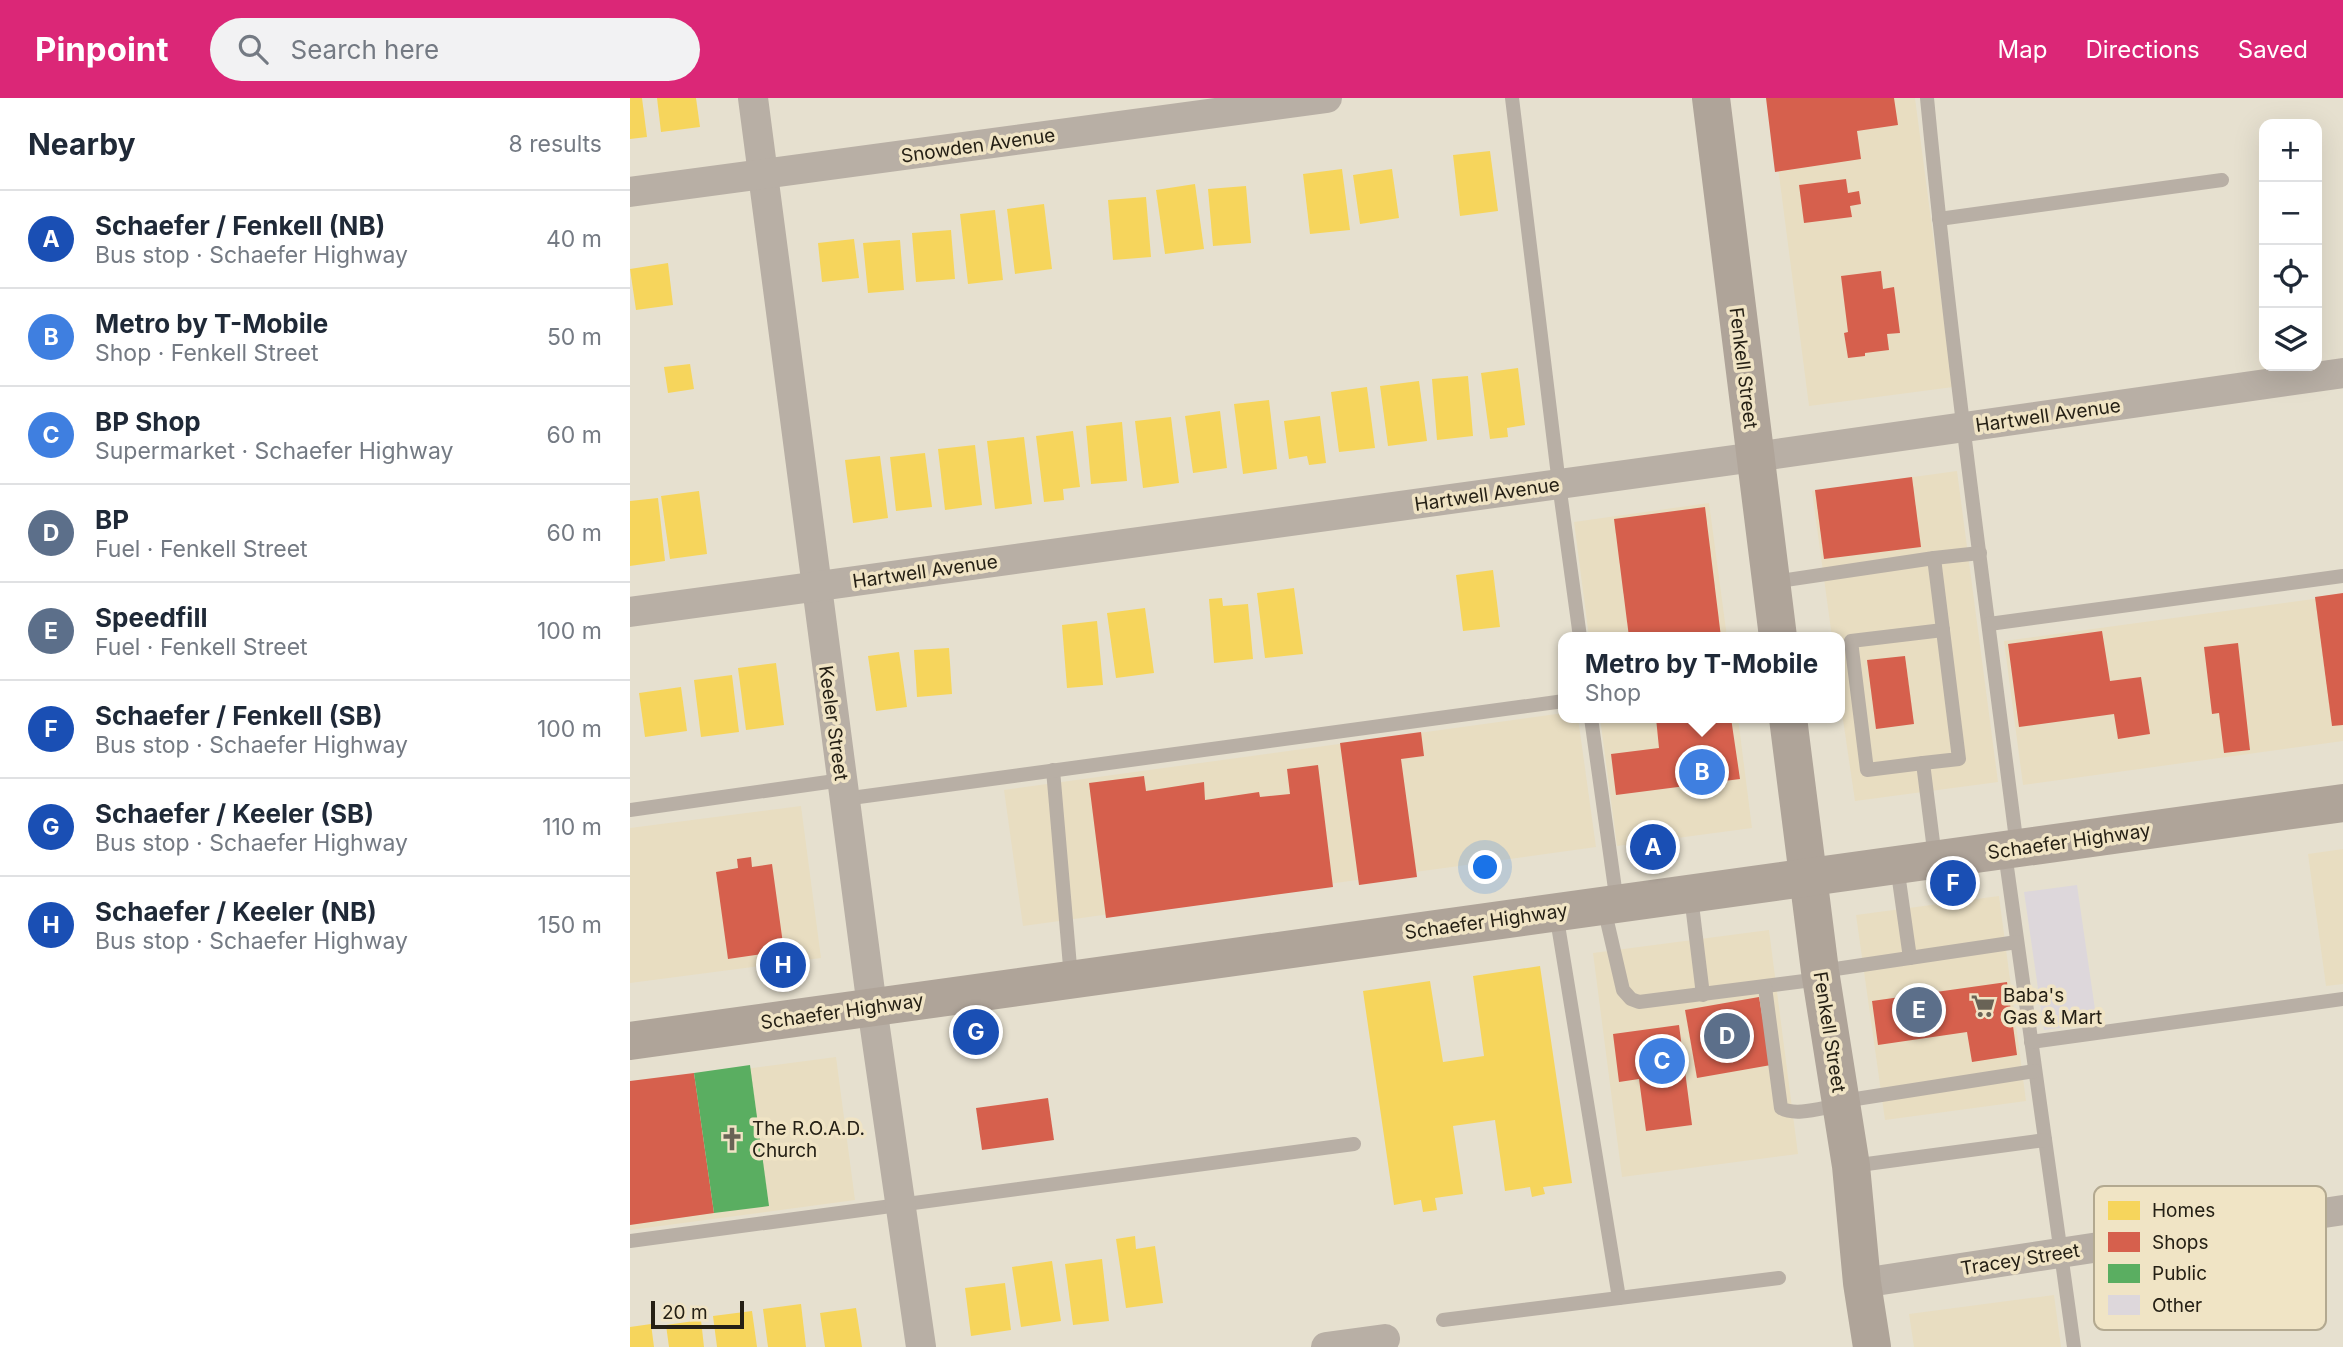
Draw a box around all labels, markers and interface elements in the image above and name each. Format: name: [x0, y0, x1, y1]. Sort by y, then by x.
search box: [210, 18, 700, 81]
text: Pinpoint: [35, 29, 168, 69]
icon: search: [234, 30, 272, 68]
text: Search here: [290, 34, 439, 65]
text: Map: [1998, 35, 2047, 64]
text: Directions: [2085, 35, 2200, 64]
text: Saved: [2238, 35, 2308, 64]
map controls: [2259, 119, 2322, 371]
button: +: [2259, 119, 2322, 182]
street label: Snowden Avenue: [899, 123, 1057, 168]
text: Nearby: [28, 126, 136, 162]
text: 8 results: [509, 130, 602, 158]
button: −: [2259, 182, 2322, 245]
text: Schaefer / Fenkell (NB): [95, 210, 385, 241]
text: A: [42, 225, 60, 253]
text: 40 m: [546, 225, 602, 253]
text: Bus stop · Schaefer Highway: [95, 241, 408, 269]
button: locate: [2259, 245, 2322, 308]
street label: Fenkell Street: [1725, 306, 1762, 430]
text: Metro by T-Mobile: [95, 308, 328, 339]
button: layers: [2259, 308, 2322, 371]
text: B: [43, 323, 59, 351]
text: 50 m: [547, 323, 602, 351]
text: Shop · Fenkell Street: [95, 339, 319, 367]
street label: Hartwell Avenue: [1974, 394, 2122, 437]
text: BP Shop: [95, 406, 201, 437]
text: C: [42, 421, 60, 449]
text: 60 m: [547, 421, 602, 449]
text: Supermarket · Schaefer Highway: [95, 437, 453, 465]
street label: Hartwell Avenue: [1413, 473, 1561, 516]
text: BP: [95, 504, 129, 535]
text: D: [43, 519, 59, 547]
text: 60 m: [547, 519, 602, 547]
text: Fuel · Fenkell Street: [95, 535, 308, 563]
street label: Hartwell Avenue: [851, 550, 999, 593]
text: Speedfill: [95, 602, 207, 633]
text: E: [44, 617, 58, 645]
text: 100 m: [537, 617, 602, 645]
popup: [1558, 632, 1845, 723]
text: Fuel · Fenkell Street: [95, 633, 308, 661]
text: Metro by T-Mobile: [1585, 648, 1818, 679]
street label: Keeler Street: [814, 664, 853, 782]
text: Shop: [1585, 679, 1641, 707]
text: Schaefer / Fenkell (SB): [95, 700, 383, 731]
text: F: [44, 715, 58, 743]
text: 100 m: [537, 715, 602, 743]
text: Bus stop · Schaefer Highway: [95, 731, 408, 759]
pin: B: [1679, 746, 1725, 798]
text: Schaefer / Keeler (SB): [95, 798, 374, 829]
text: G: [42, 813, 60, 841]
text: 110 m: [542, 813, 602, 841]
street label: Schaefer Highway: [1986, 819, 2152, 864]
pin: A: [1630, 821, 1676, 873]
text: Bus stop · Schaefer Highway: [95, 829, 408, 857]
your location: [1468, 850, 1502, 884]
pin: F: [1930, 857, 1976, 909]
text: Schaefer / Keeler (NB): [95, 896, 377, 927]
street label: Schaefer Highway: [1403, 899, 1569, 944]
text: H: [42, 911, 60, 939]
text: 150 m: [538, 911, 602, 939]
text: Bus stop · Schaefer Highway: [95, 927, 408, 955]
pin: H: [760, 939, 806, 991]
street label: Fenkell Street: [1809, 970, 1850, 1094]
pin: E: [1896, 984, 1942, 1036]
place label: Baba's Gas & Mart: [2003, 984, 2102, 1029]
street label: Schaefer Highway: [759, 989, 925, 1034]
supermarket icon: Baba's Gas & Mart: [1969, 992, 1997, 1020]
pin: G: [953, 1006, 999, 1058]
pin: D: [1704, 1010, 1750, 1062]
pin: C: [1639, 1035, 1685, 1087]
place label: The R.O.A.D. Church: [752, 1117, 865, 1162]
church icon: The R.O.A.D. Church: [718, 1125, 746, 1153]
legend: [2094, 1186, 2326, 1330]
text: Homes: [2152, 1199, 2215, 1222]
text: Shops: [2152, 1231, 2208, 1254]
street label: Tracey Street: [1959, 1239, 2081, 1280]
text: Public: [2152, 1262, 2207, 1285]
text: Other: [2152, 1294, 2202, 1317]
scale bar: [651, 1298, 744, 1330]
text: 20 m: [662, 1301, 708, 1324]

